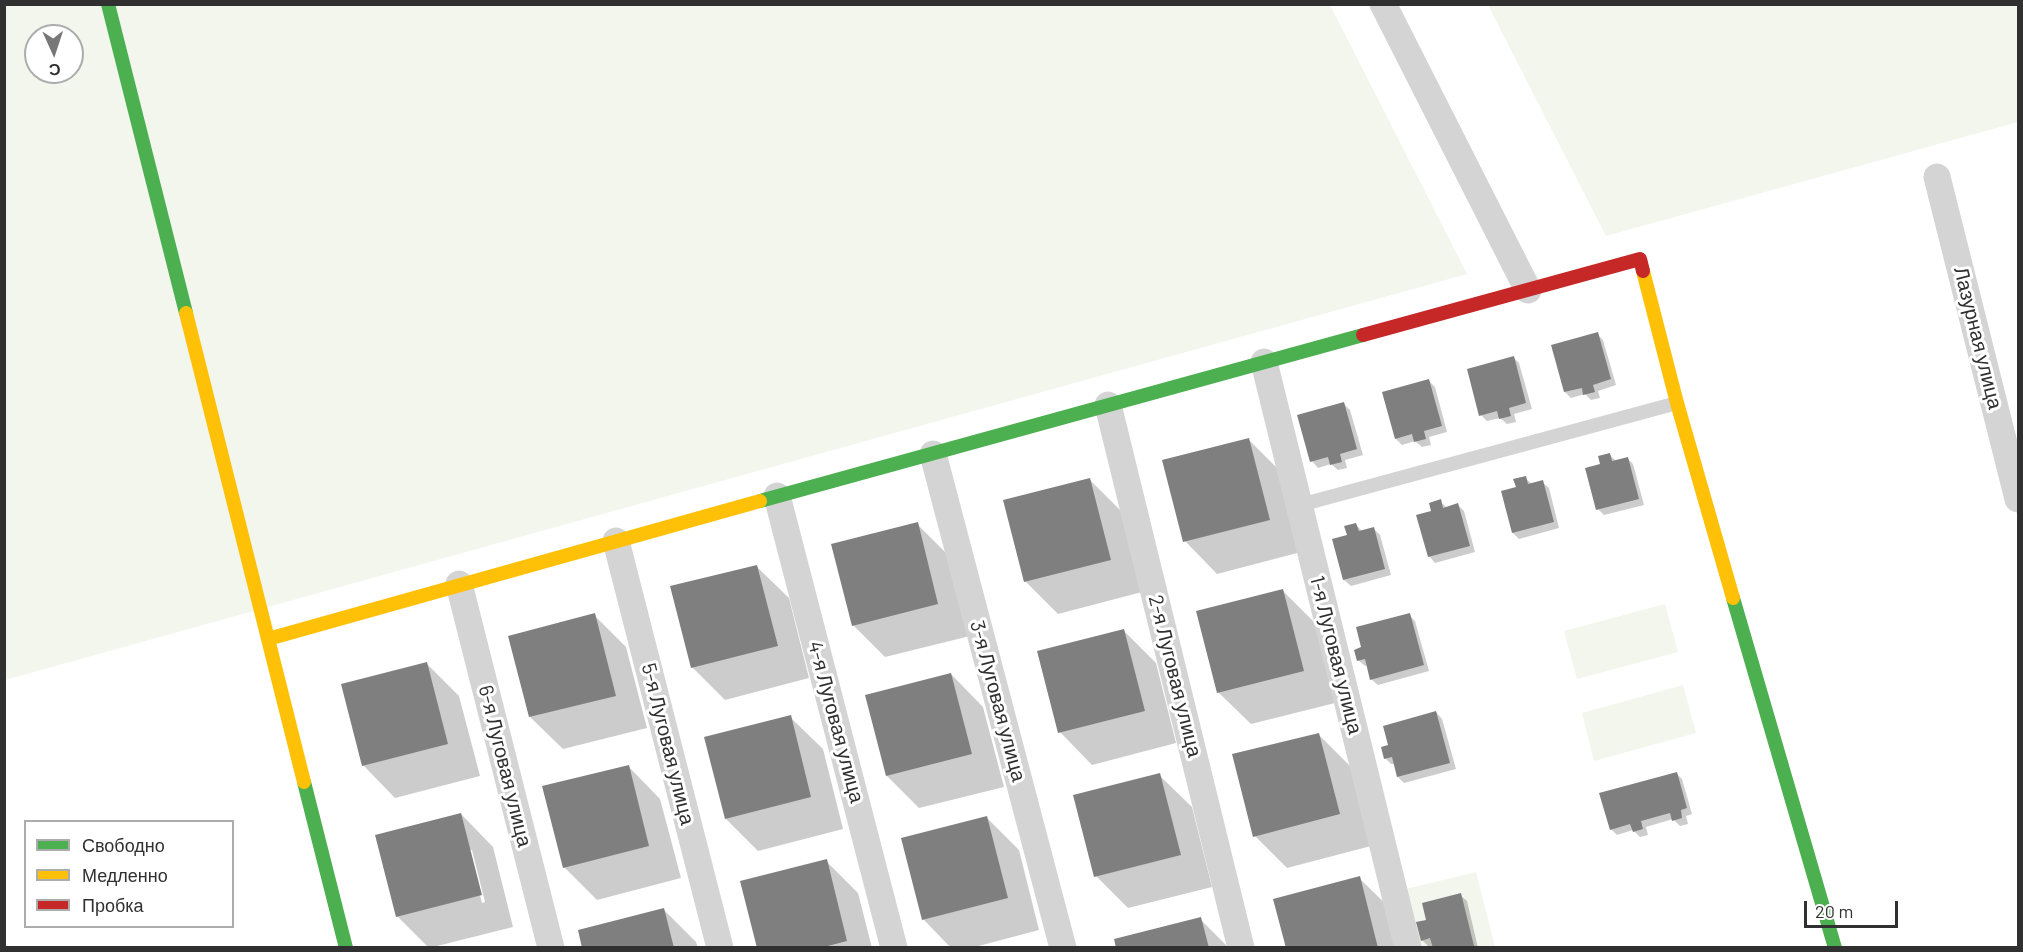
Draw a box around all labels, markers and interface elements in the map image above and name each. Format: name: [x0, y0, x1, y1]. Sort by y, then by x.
north arrow: [24, 24, 84, 84]
text: С: [49, 61, 61, 80]
street label: Лазурная улица: [1949, 264, 2007, 412]
street label: 1-я Луговая улица: [1305, 573, 1367, 737]
street label: 2-я Луговая улица: [1143, 593, 1207, 759]
street label: 3-я Луговая улица: [965, 618, 1031, 784]
street label: 4-я Луговая улица: [803, 639, 869, 805]
street label: 5-я Луговая улица: [636, 661, 700, 827]
street label: 6-я Луговая улица: [473, 683, 537, 849]
legend: [24, 820, 234, 928]
text: Свободно: [82, 834, 165, 856]
text: Медленно: [82, 864, 168, 886]
scale bar: [1807, 889, 1902, 927]
text: Пробка: [82, 894, 144, 916]
text: 20 m: [1815, 900, 1853, 922]

